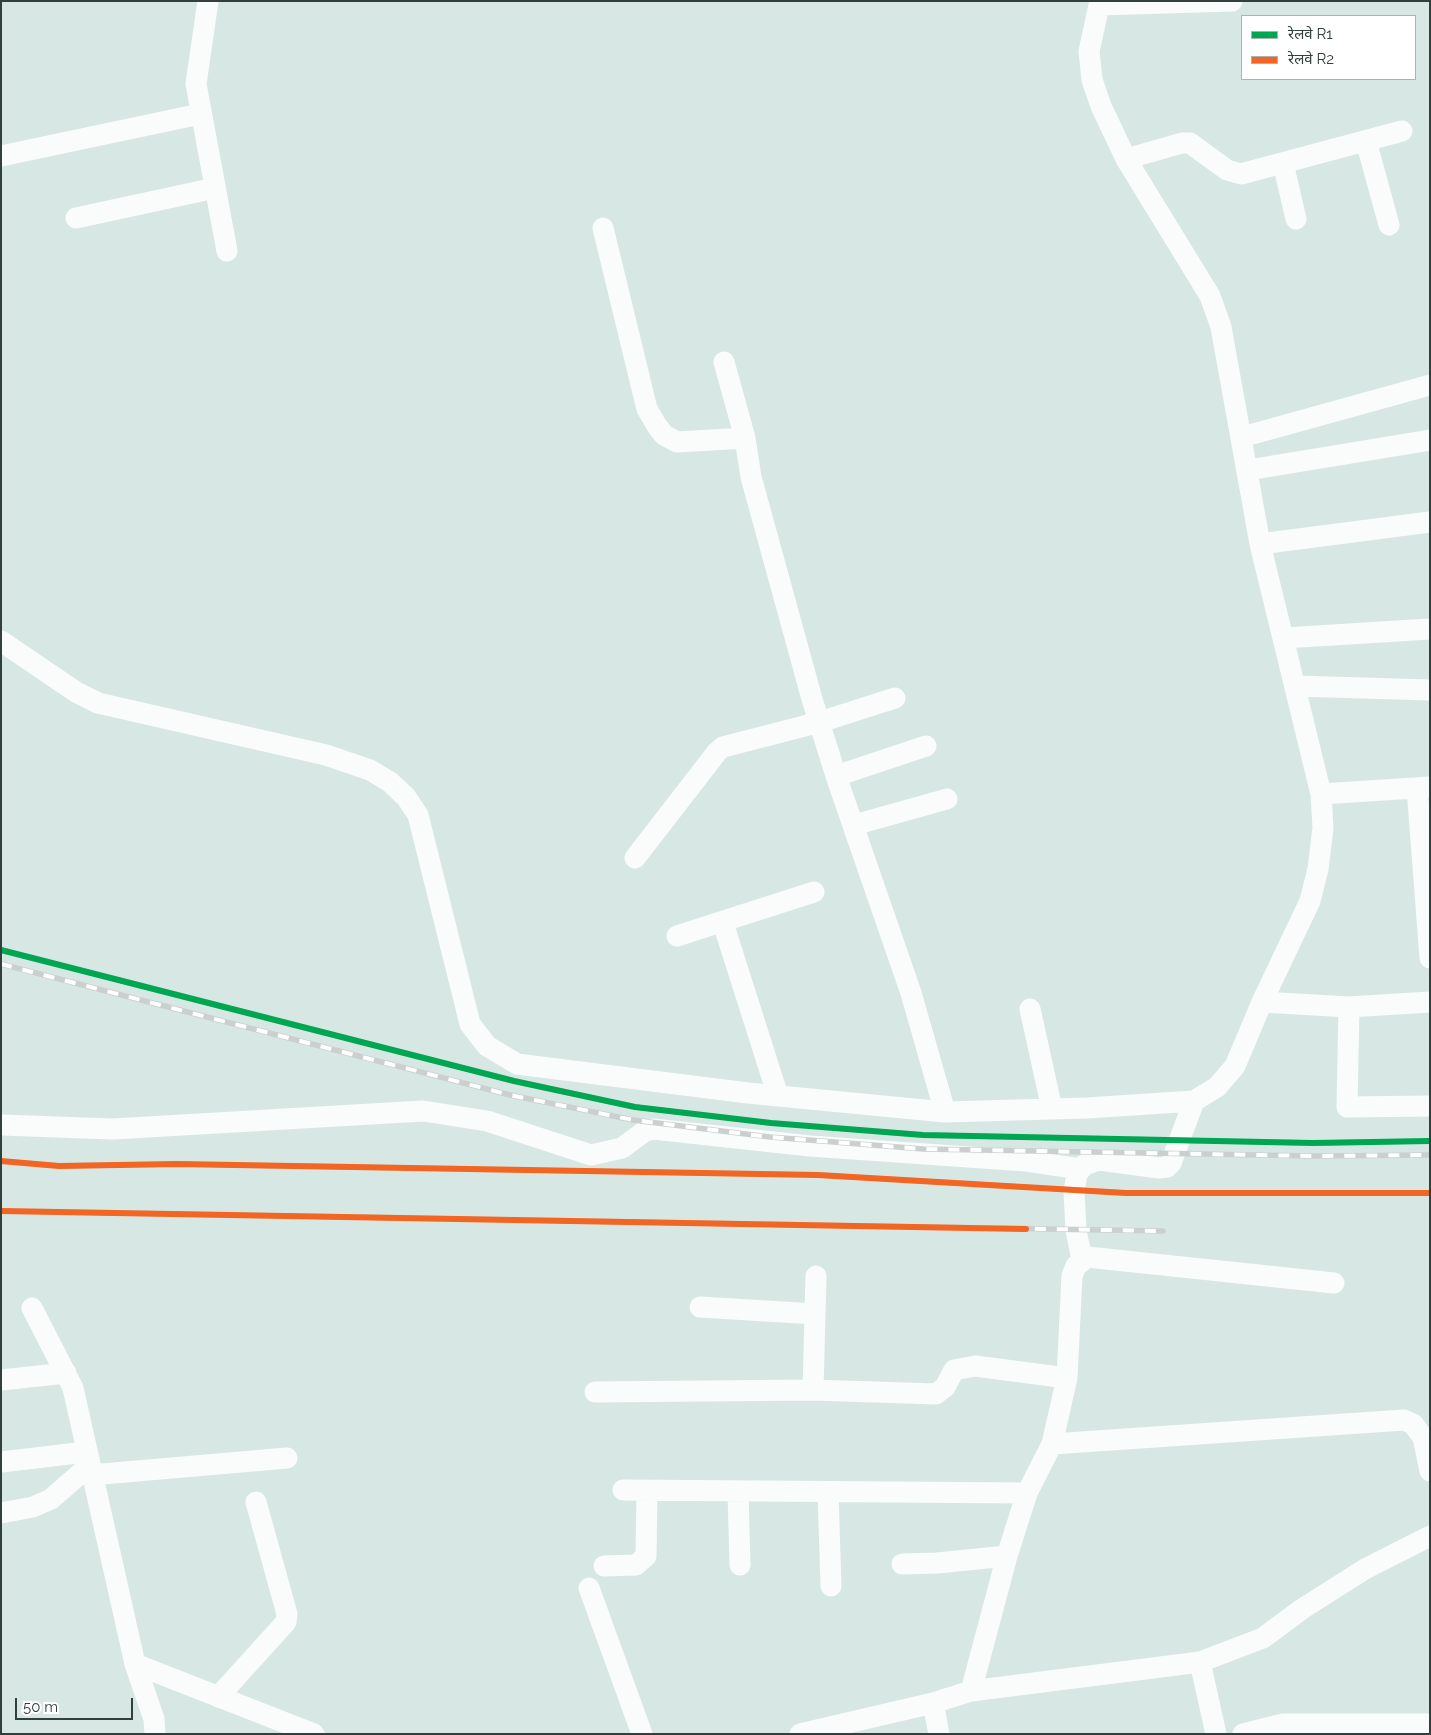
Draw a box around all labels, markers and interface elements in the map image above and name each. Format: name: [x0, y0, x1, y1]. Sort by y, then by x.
legend: [1241, 15, 1416, 80]
text: रेलवे R1: [1288, 25, 1333, 43]
text: रेलवे R2: [1288, 50, 1334, 68]
scale bar: [18, 1688, 135, 1720]
text: 50 m: [23, 1698, 58, 1716]

